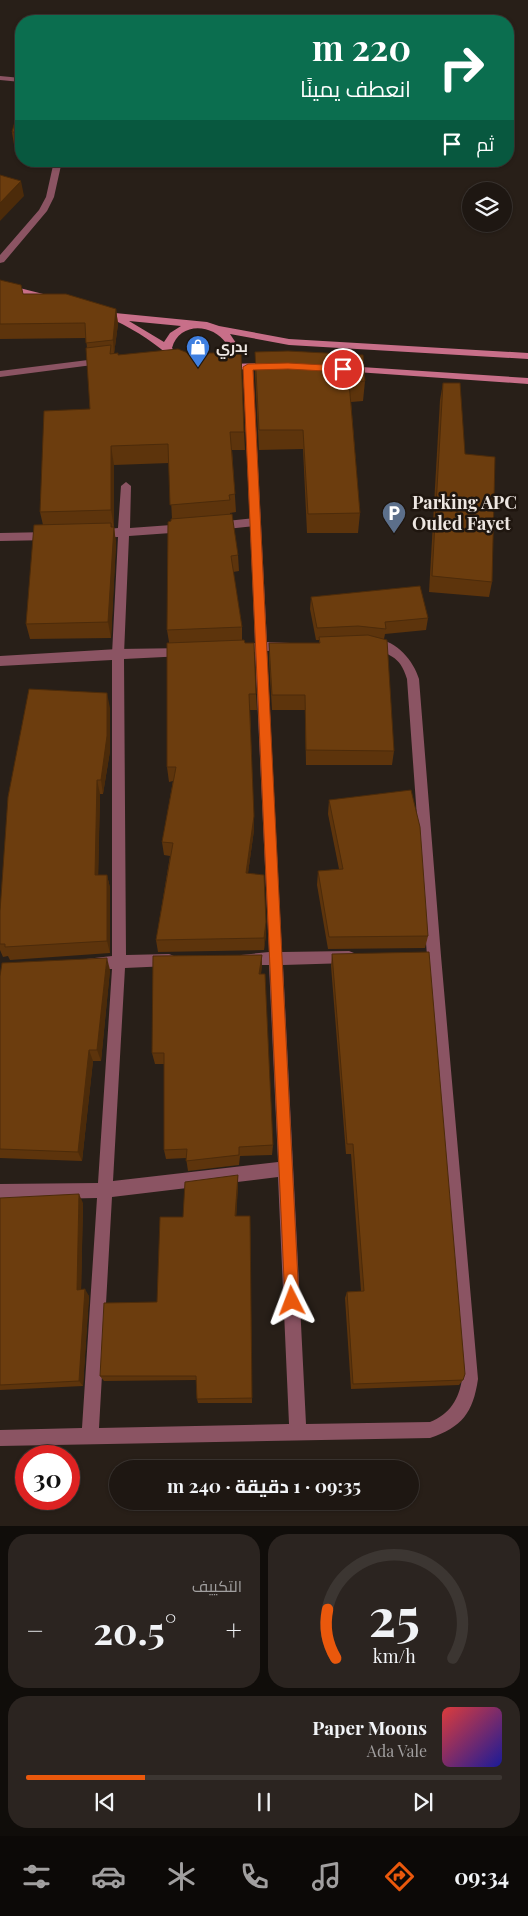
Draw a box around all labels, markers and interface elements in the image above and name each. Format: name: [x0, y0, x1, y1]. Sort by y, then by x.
text: 220 m: [312, 23, 411, 70]
icon: right: [429, 35, 494, 100]
text: انعطف يمينًا: [300, 73, 411, 103]
icon: arrive: [438, 130, 466, 158]
text: ثم: [476, 130, 494, 156]
map controls: [462, 182, 512, 232]
button: layers: [462, 182, 512, 232]
shop icon: بدري: [185, 334, 211, 368]
place label: بدري: [216, 336, 248, 359]
pin: [322, 348, 364, 390]
icon: arrive: [329, 355, 357, 383]
place label: Parking APC Ouled Fayet: [412, 490, 517, 535]
parking icon: Parking APC Ouled Fayet: [381, 500, 407, 534]
position arrow: [265, 1274, 317, 1326]
speed limit sign: 30: [15, 1445, 80, 1510]
text: 09:35 · 1 دقيقة · 240 m: [167, 1472, 361, 1498]
text: التكييف: [192, 1575, 242, 1596]
text: 25: [368, 1581, 420, 1650]
text: 20.5°: [93, 1604, 176, 1655]
text: −: [26, 1611, 44, 1648]
text: +: [226, 1611, 242, 1648]
text: km/h: [373, 1644, 416, 1667]
text: Paper Moons: [312, 1714, 427, 1740]
text: Ada Vale: [367, 1740, 427, 1761]
icon: previous: [91, 1788, 119, 1816]
icon: pause: [250, 1788, 278, 1816]
icon: next: [409, 1788, 437, 1816]
icon: filters: [19, 1859, 54, 1894]
icon: car: [91, 1859, 126, 1894]
icon: climate: [164, 1859, 199, 1894]
icon: phone: [237, 1859, 272, 1894]
icon: music: [309, 1859, 344, 1894]
icon: directions: [382, 1859, 417, 1894]
text: 09:34: [454, 1861, 509, 1891]

